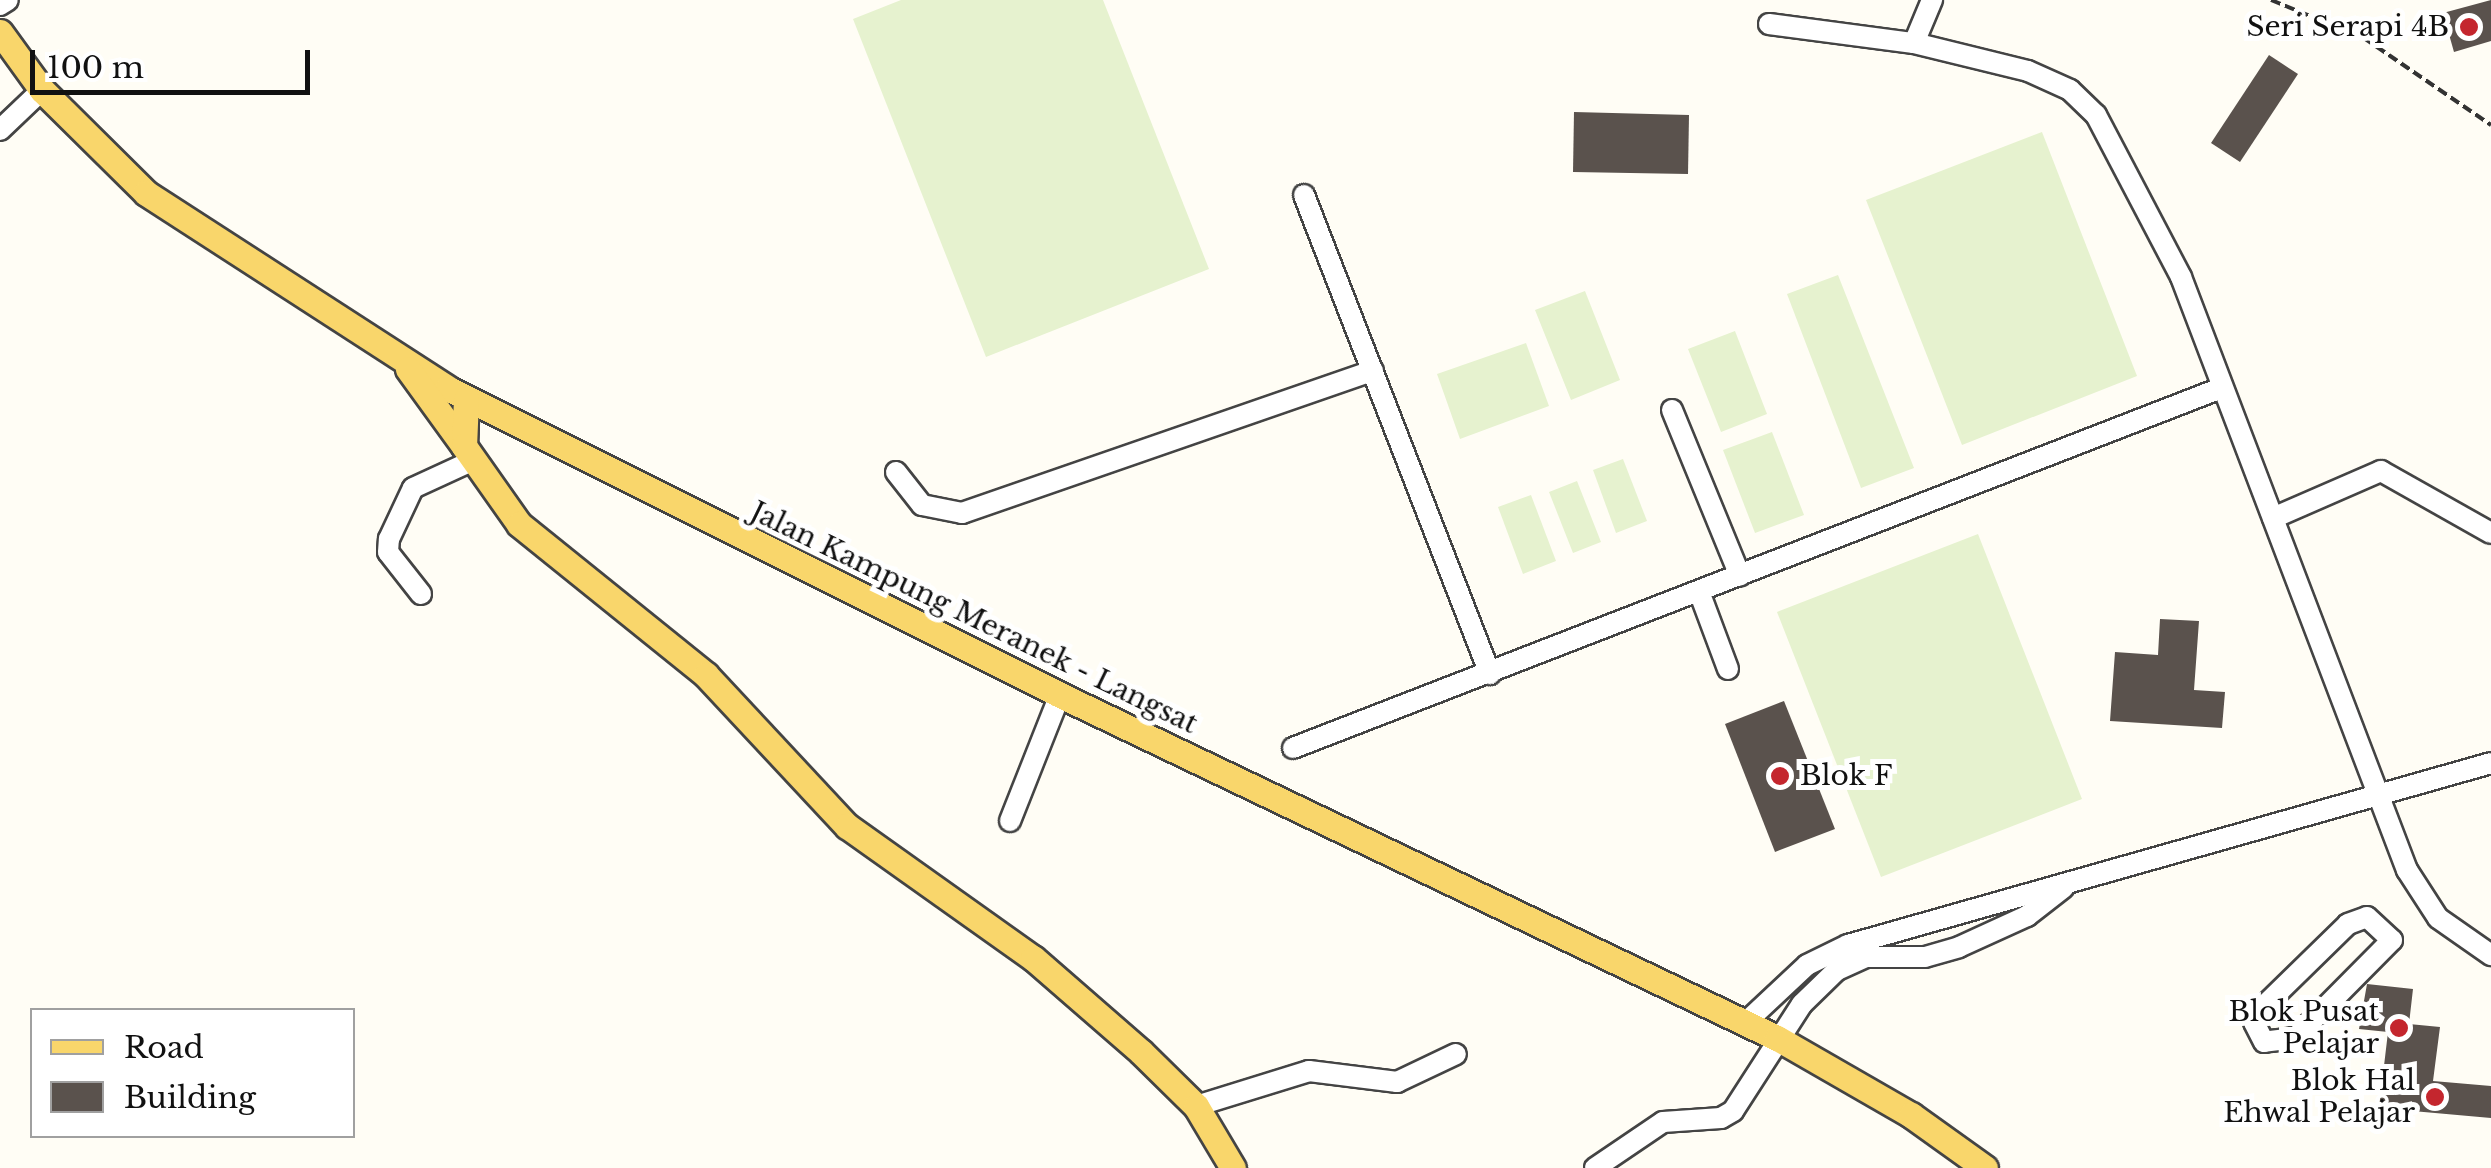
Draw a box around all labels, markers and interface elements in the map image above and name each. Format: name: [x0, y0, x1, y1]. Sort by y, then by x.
place label: Seri Serapi 4B: [2247, 10, 2449, 44]
marker: Seri Serapi 4B: [2458, 16, 2480, 38]
scale bar: [35, 30, 315, 92]
text: 100 m: [47, 49, 144, 86]
street label: Jalan Kampung Meranek - Langsat: [745, 495, 1203, 741]
place label: Blok F: [1800, 759, 1893, 793]
marker: Blok F: [1769, 765, 1791, 787]
place label: Blok Pusat Pelajar: [2228, 995, 2379, 1061]
legend: [30, 1008, 355, 1138]
marker: Blok Pusat Pelajar: [2388, 1017, 2410, 1039]
text: Road: [124, 1029, 204, 1066]
place label: Blok Hal Ehwal Pelajar: [2223, 1064, 2415, 1130]
text: Building: [124, 1079, 256, 1116]
marker: Blok Hal Ehwal Pelajar: [2424, 1086, 2446, 1108]

